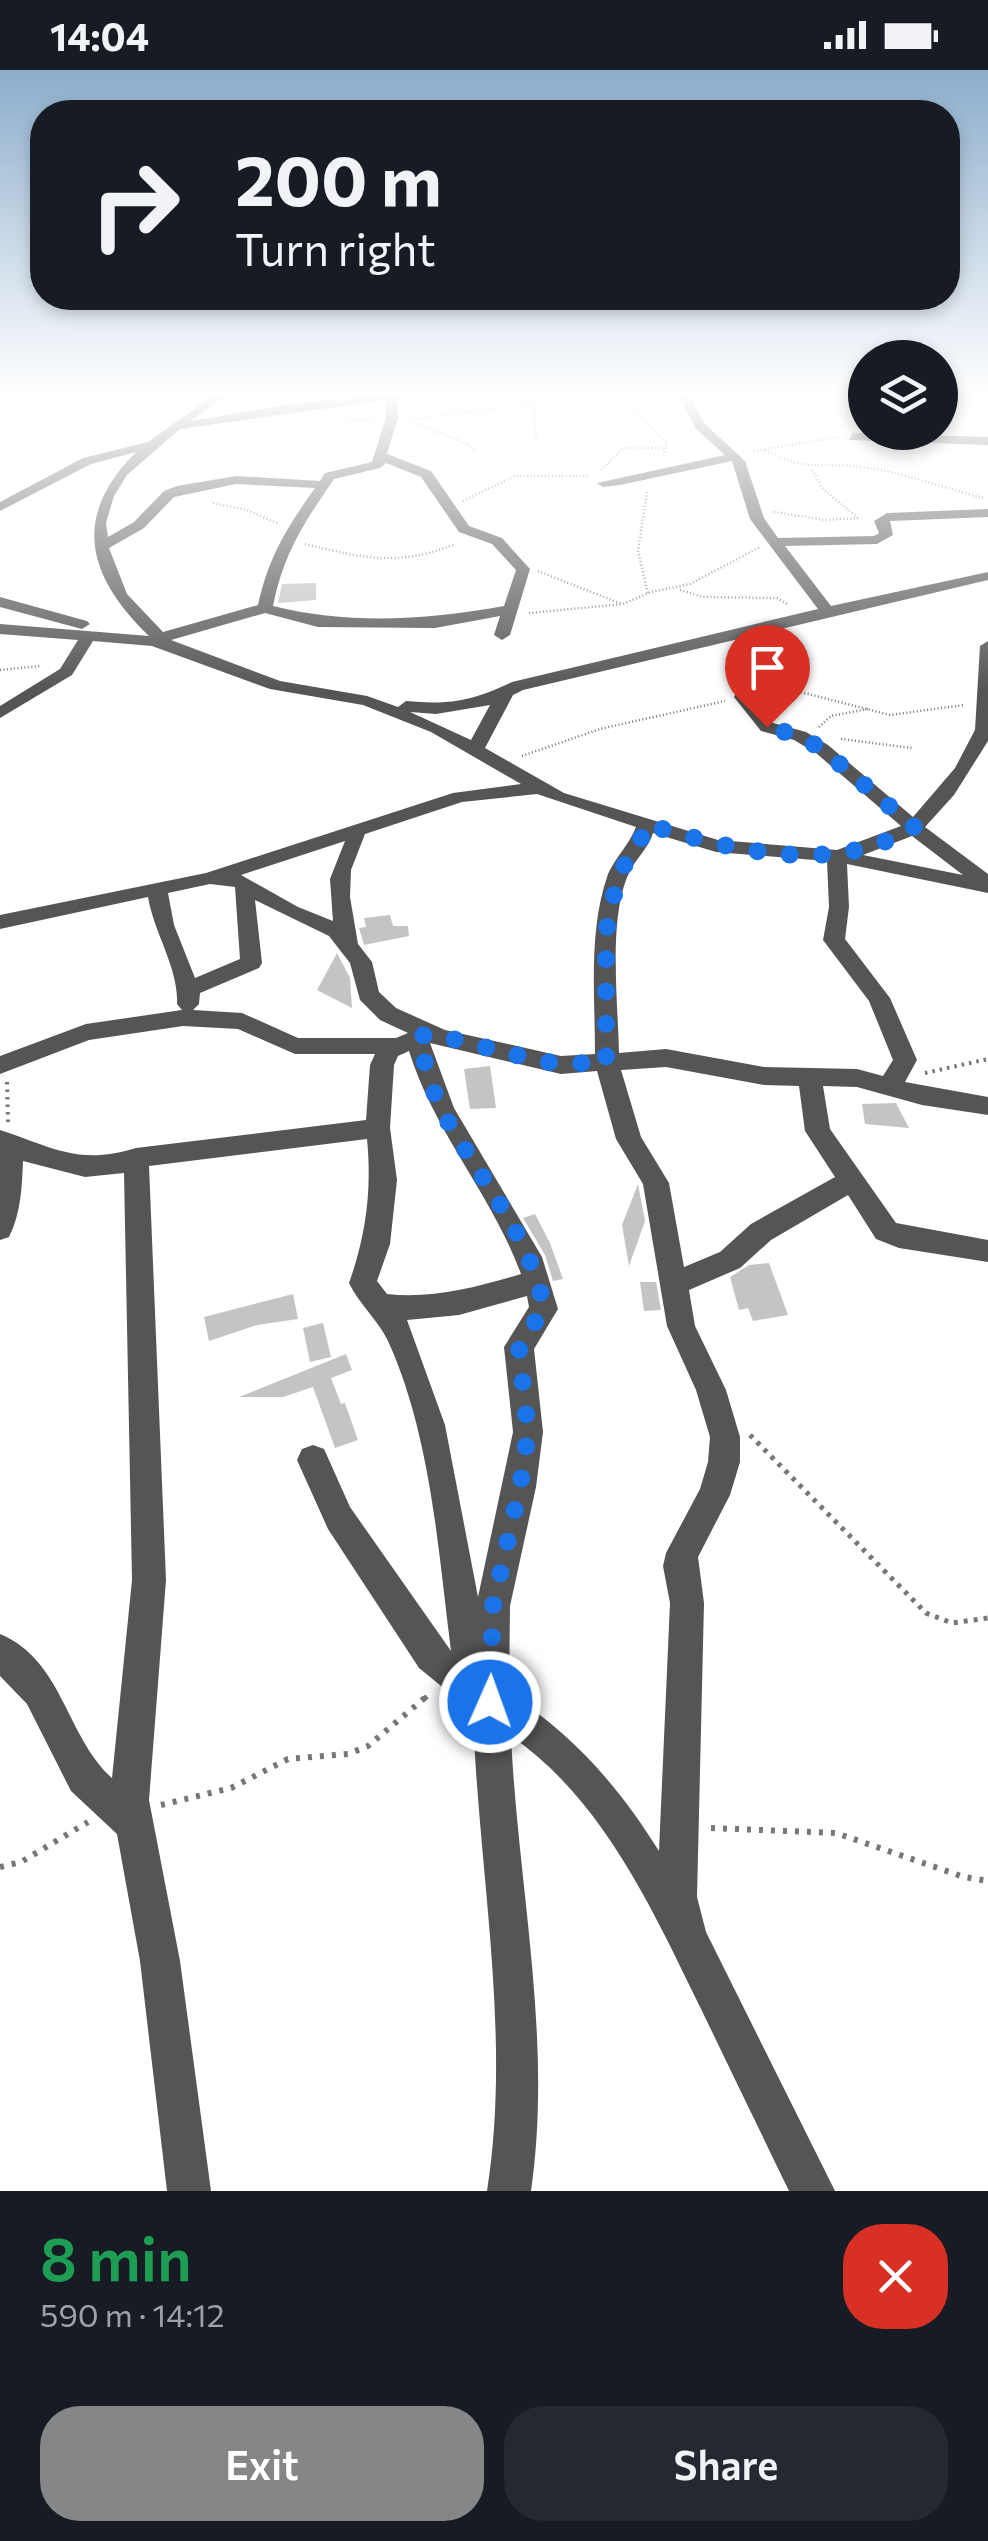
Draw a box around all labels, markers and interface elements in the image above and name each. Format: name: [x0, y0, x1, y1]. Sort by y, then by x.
text: 14:04: [50, 12, 149, 59]
text: 200 m: [235, 135, 442, 220]
icon: right: [70, 140, 200, 270]
text: Turn right: [235, 220, 436, 275]
map controls: [848, 340, 958, 450]
button: layers: [848, 340, 958, 450]
pin: [725, 625, 810, 728]
icon: arrive: [740, 640, 795, 695]
position arrow: [438, 1650, 542, 1754]
text: 8 min: [40, 2220, 192, 2293]
button: close: [843, 2224, 948, 2329]
text: 590 m · 14:12: [40, 2294, 224, 2334]
button: Exit: [40, 2406, 484, 2521]
button: Share: [504, 2406, 948, 2521]

